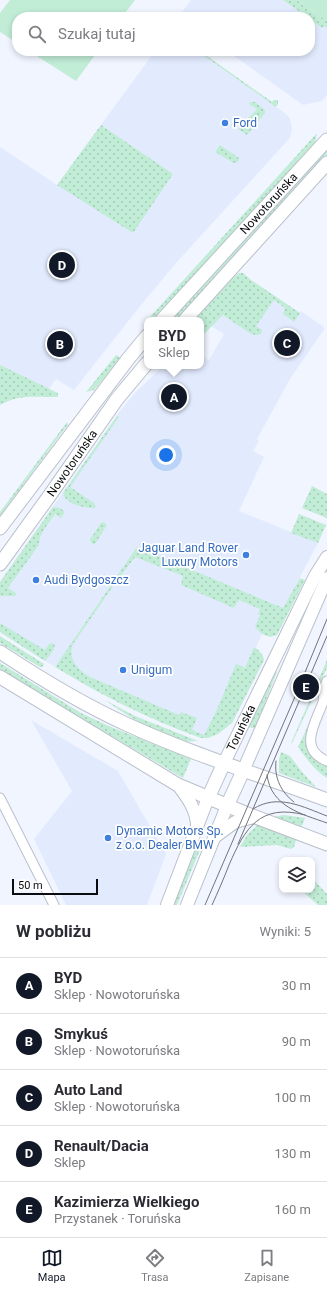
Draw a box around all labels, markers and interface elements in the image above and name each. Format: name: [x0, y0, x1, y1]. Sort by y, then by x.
search box: [12, 12, 315, 56]
icon: search: [26, 23, 48, 45]
text: Szukaj tutaj: [58, 25, 136, 43]
place label: Ford: [233, 116, 257, 130]
marker: Ford: [220, 118, 230, 128]
street label: Nowotoruńska: [237, 170, 300, 237]
pin: D: [49, 250, 75, 280]
popup: [144, 317, 204, 369]
text: BYD: [158, 327, 186, 345]
pin: C: [274, 328, 300, 358]
pin: B: [47, 329, 73, 359]
text: Sklep: [158, 345, 190, 360]
pin: A: [161, 382, 187, 412]
street label: Nowotoruńska: [44, 427, 100, 499]
your location: [156, 445, 176, 465]
place label: Jaguar Land Rover Luxury Motors: [138, 541, 238, 569]
marker: Jaguar Land Rover Luxury Motors: [241, 550, 251, 560]
place label: Audi Bydgoszcz: [44, 573, 129, 587]
marker: Audi Bydgoszcz: [31, 575, 41, 585]
place label: Unigum: [131, 663, 172, 677]
marker: Unigum: [118, 665, 128, 675]
pin: E: [293, 672, 319, 702]
street label: Toruńska: [224, 703, 258, 753]
place label: Dynamic Motors Sp. z o.o. Dealer BMW: [116, 824, 224, 852]
marker: Dynamic Motors Sp. z o.o. Dealer BMW: [103, 833, 113, 843]
map controls: [279, 857, 315, 893]
button: layers: [279, 857, 315, 893]
scale bar: [12, 877, 98, 896]
text: 50 m: [18, 879, 43, 892]
text: W pobliżu: [16, 921, 91, 941]
text: Wyniki: 5: [260, 924, 311, 939]
text: BYD: [54, 969, 82, 987]
text: A: [25, 978, 33, 993]
text: 30 m: [282, 978, 311, 993]
text: Sklep · Nowotoruńska: [54, 987, 180, 1002]
text: Smykuś: [54, 1025, 108, 1043]
text: B: [25, 1034, 33, 1049]
text: 90 m: [282, 1034, 311, 1049]
text: Sklep · Nowotoruńska: [54, 1043, 180, 1058]
text: Auto Land: [54, 1081, 122, 1099]
text: C: [25, 1090, 33, 1105]
text: 100 m: [274, 1090, 311, 1105]
text: Sklep · Nowotoruńska: [54, 1099, 180, 1114]
text: Renault/Dacia: [54, 1137, 149, 1155]
text: D: [25, 1146, 33, 1161]
text: 130 m: [274, 1146, 311, 1161]
text: Sklep: [54, 1155, 86, 1170]
text: Kazimierza Wielkiego: [54, 1193, 199, 1211]
text: E: [25, 1202, 33, 1217]
text: 160 m: [274, 1202, 311, 1217]
text: Przystanek · Toruńska: [54, 1211, 181, 1226]
tab: Mapa: [38, 1247, 66, 1284]
tab: Trasa: [141, 1247, 169, 1284]
tab: Zapisane: [244, 1247, 289, 1284]

